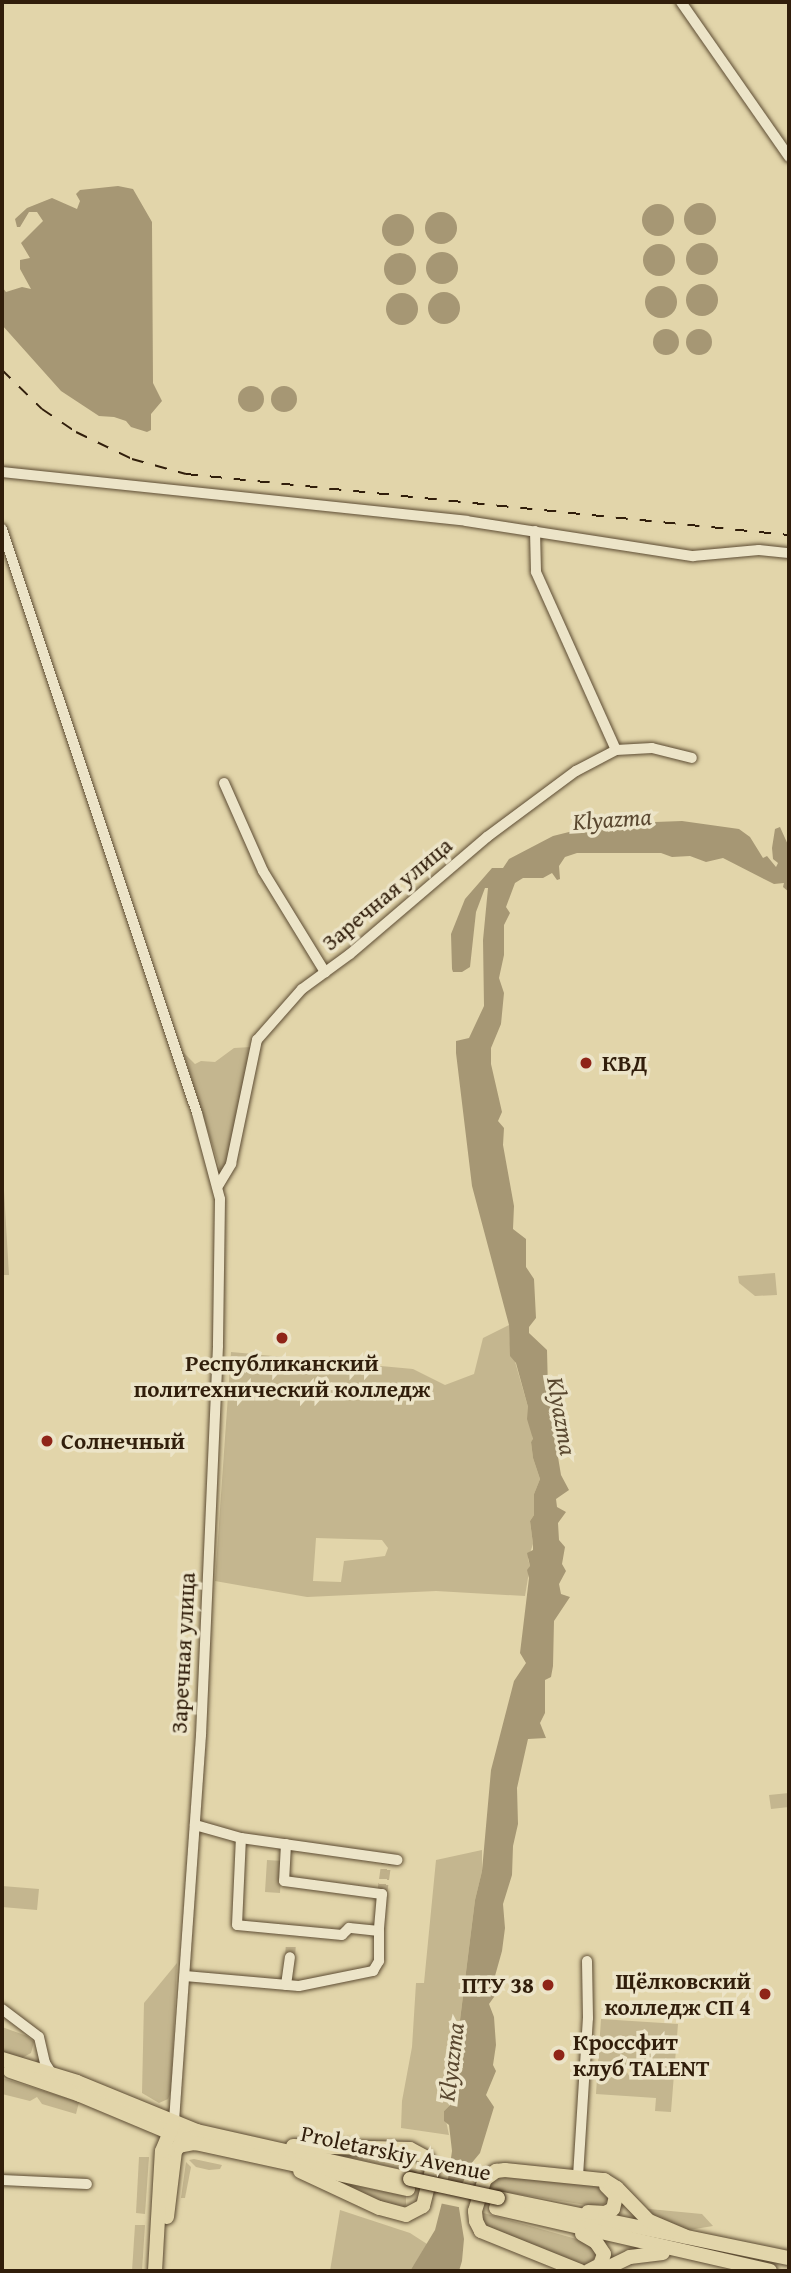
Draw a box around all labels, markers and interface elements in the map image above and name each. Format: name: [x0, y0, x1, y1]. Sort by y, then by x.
water label: Klyazma: [572, 802, 652, 836]
street label: Заречная улица: [316, 832, 458, 956]
place label: КВД: [602, 1049, 648, 1077]
marker: КВД: [576, 1053, 596, 1073]
marker: Республиканский политехнический колледж: [274, 1330, 290, 1346]
place label: Республиканский политехнический колледж: [134, 1349, 430, 1403]
water label: Klyazma: [541, 1375, 583, 1457]
place label: Солнечный: [61, 1427, 185, 1455]
marker: Солнечный: [39, 1433, 55, 1449]
street label: Заречная улица: [165, 1572, 201, 1734]
place label: Щёлковский колледж СП 4: [604, 1967, 751, 2021]
place label: ПТУ 38: [462, 1971, 534, 1999]
marker: ПТУ 38: [540, 1977, 556, 1993]
marker: Щёлковский колледж СП 4: [757, 1986, 773, 2002]
water label: Klyazma: [432, 2021, 470, 2103]
place label: Кроссфит клуб TALENT: [573, 2028, 710, 2082]
marker: Кроссфит клуб TALENT: [551, 2047, 567, 2063]
street label: Proletarskiy Avenue: [299, 2119, 493, 2187]

